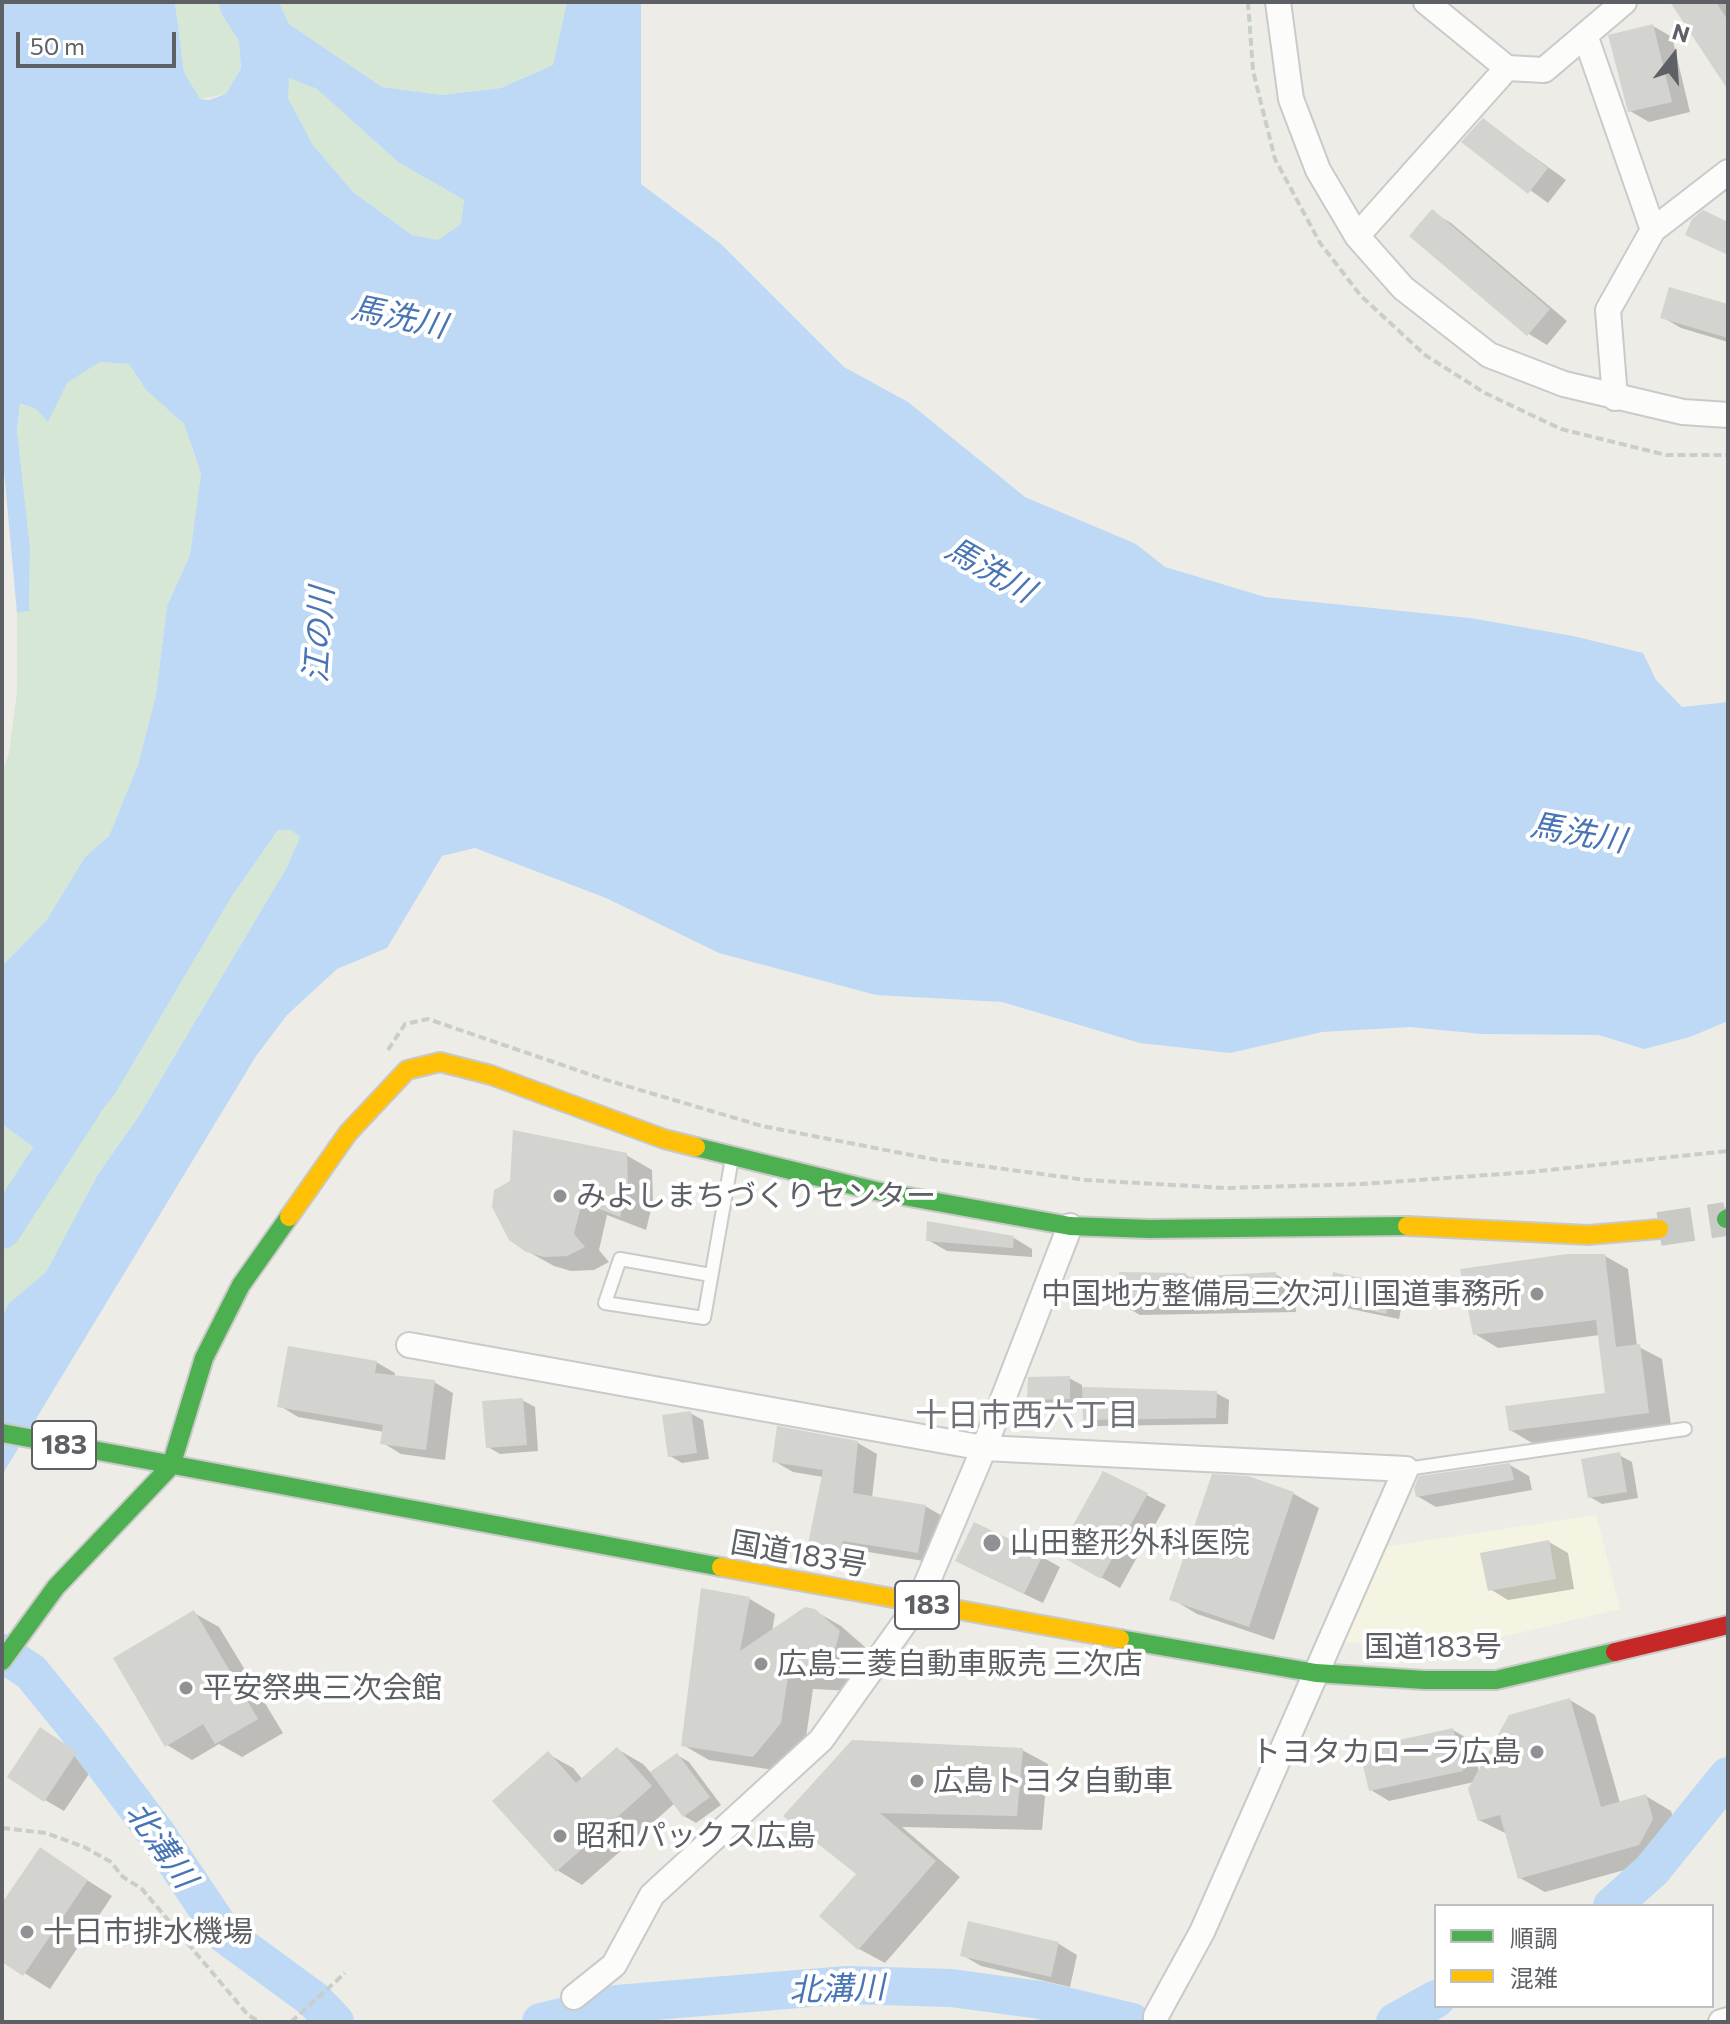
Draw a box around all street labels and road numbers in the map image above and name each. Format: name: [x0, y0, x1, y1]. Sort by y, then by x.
road number: 183: [32, 1421, 96, 1469]
street label: 国道183号: [728, 1524, 870, 1584]
road number: 183: [895, 1581, 959, 1629]
street label: 国道183号: [1364, 1629, 1502, 1665]

